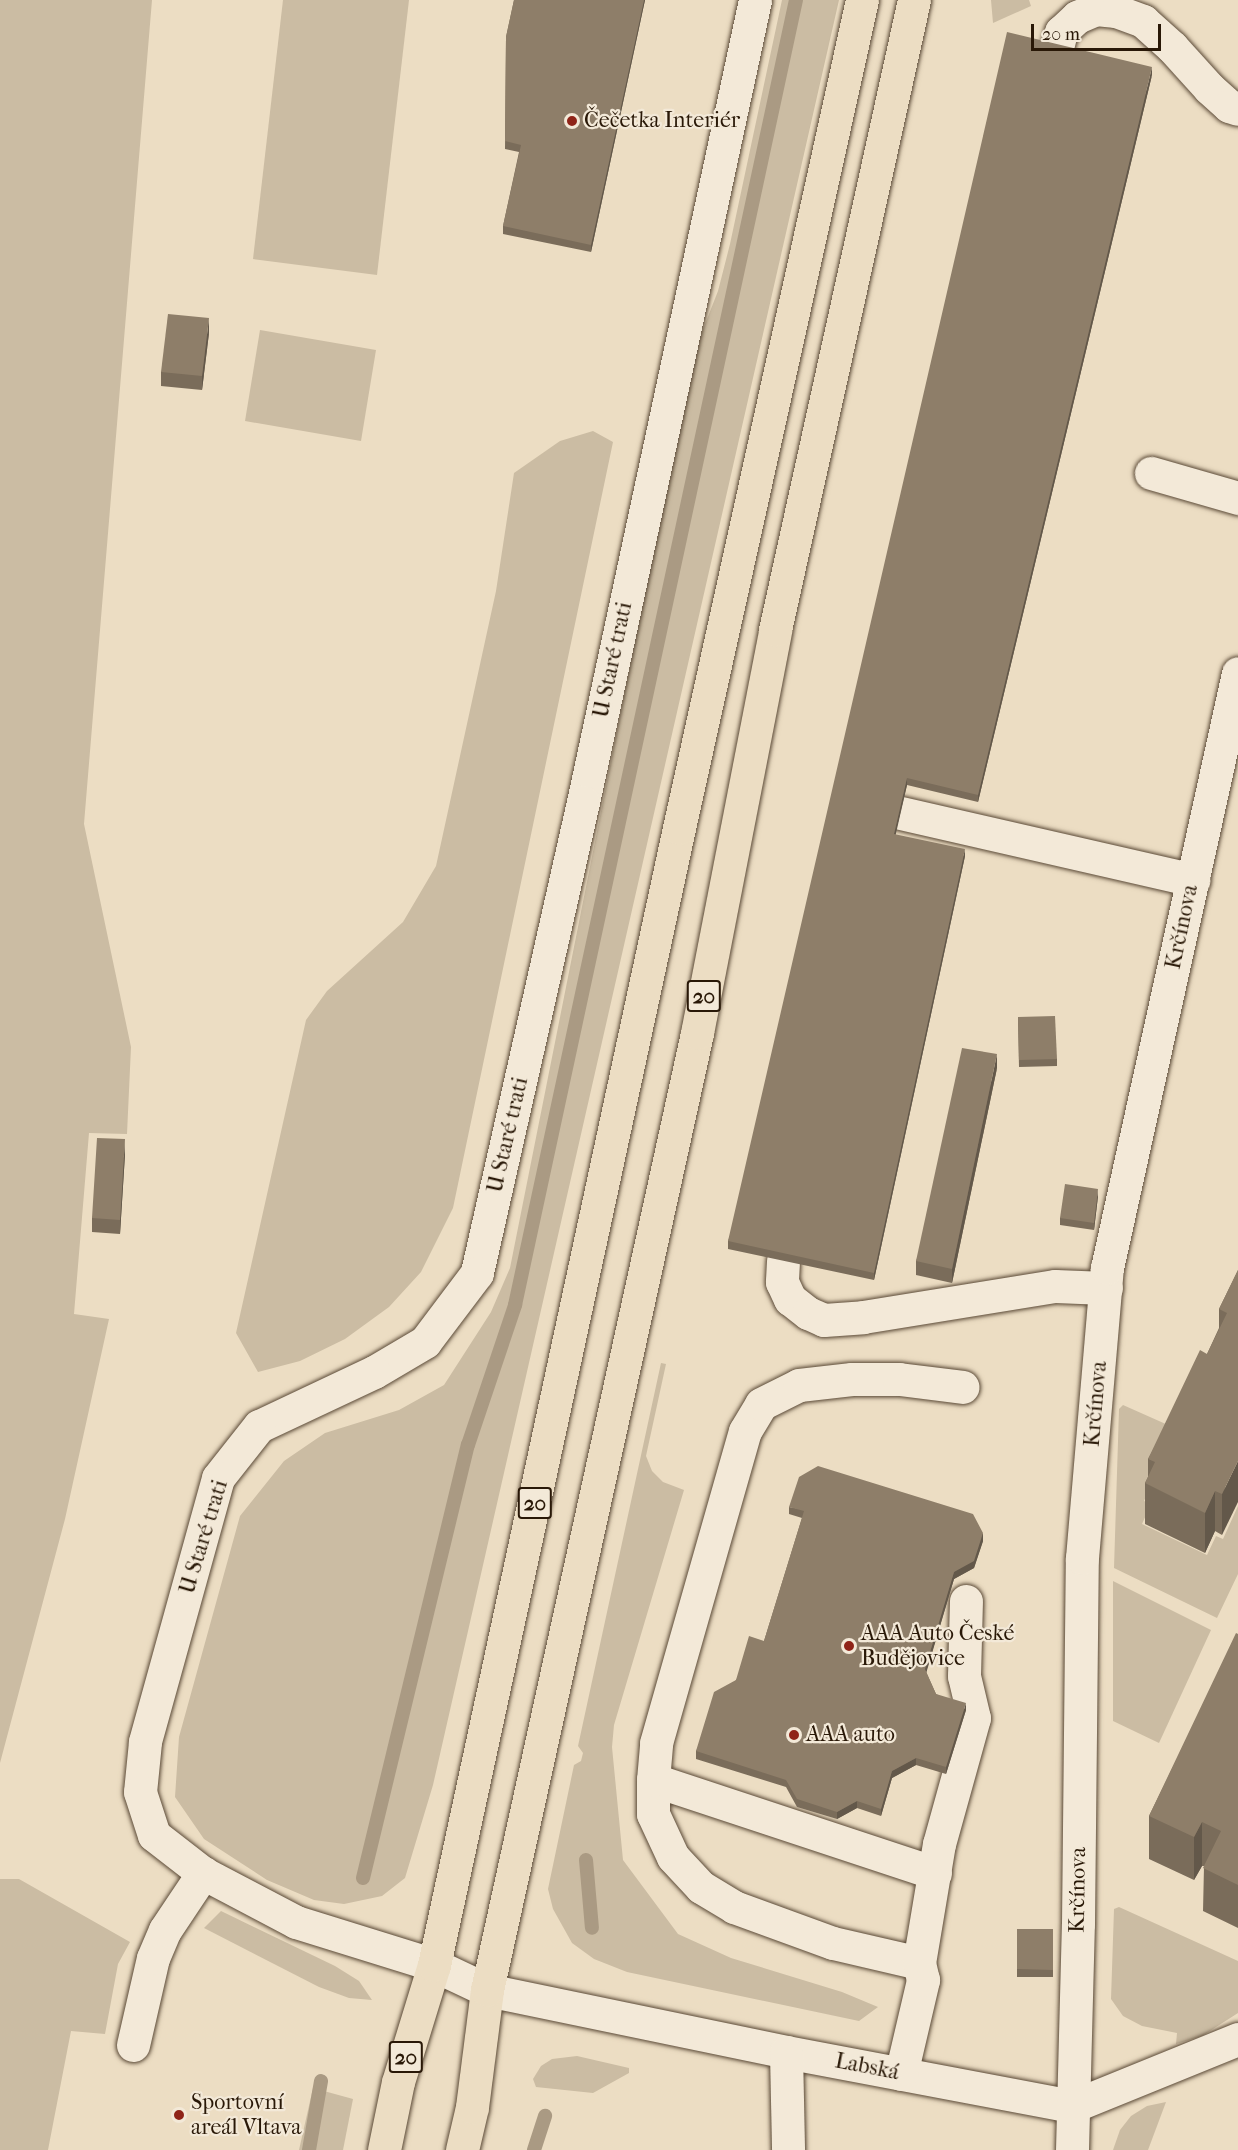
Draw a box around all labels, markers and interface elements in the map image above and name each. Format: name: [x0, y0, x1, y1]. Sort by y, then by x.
scale bar: [1034, 12, 1164, 50]
text: 20 m: [1042, 24, 1080, 45]
place label: Čečetka Interiér: [584, 108, 740, 134]
marker: Čečetka Interiér: [565, 114, 579, 128]
street label: U Staré trati: [588, 600, 638, 720]
street label: Krčínova: [1160, 882, 1204, 972]
road number: 20: [686, 978, 722, 1014]
street label: U Staré trati: [482, 1075, 534, 1195]
street label: Krčínova: [1079, 1360, 1113, 1448]
street label: U Staré trati: [174, 1477, 234, 1597]
road number: 20: [517, 1485, 553, 1521]
place label: AAA Auto České Budějovice: [861, 1620, 1014, 1672]
marker: AAA Auto České Budějovice: [842, 1639, 856, 1653]
place label: AAA auto: [806, 1722, 895, 1748]
marker: AAA auto: [787, 1728, 801, 1742]
street label: Krčínova: [1064, 1847, 1092, 1933]
road number: 20: [388, 2039, 424, 2075]
street label: Labská: [833, 2048, 901, 2086]
place label: Sportovní areál Vltava: [191, 2089, 302, 2140]
marker: Sportovní areál Vltava: [172, 2108, 186, 2122]

